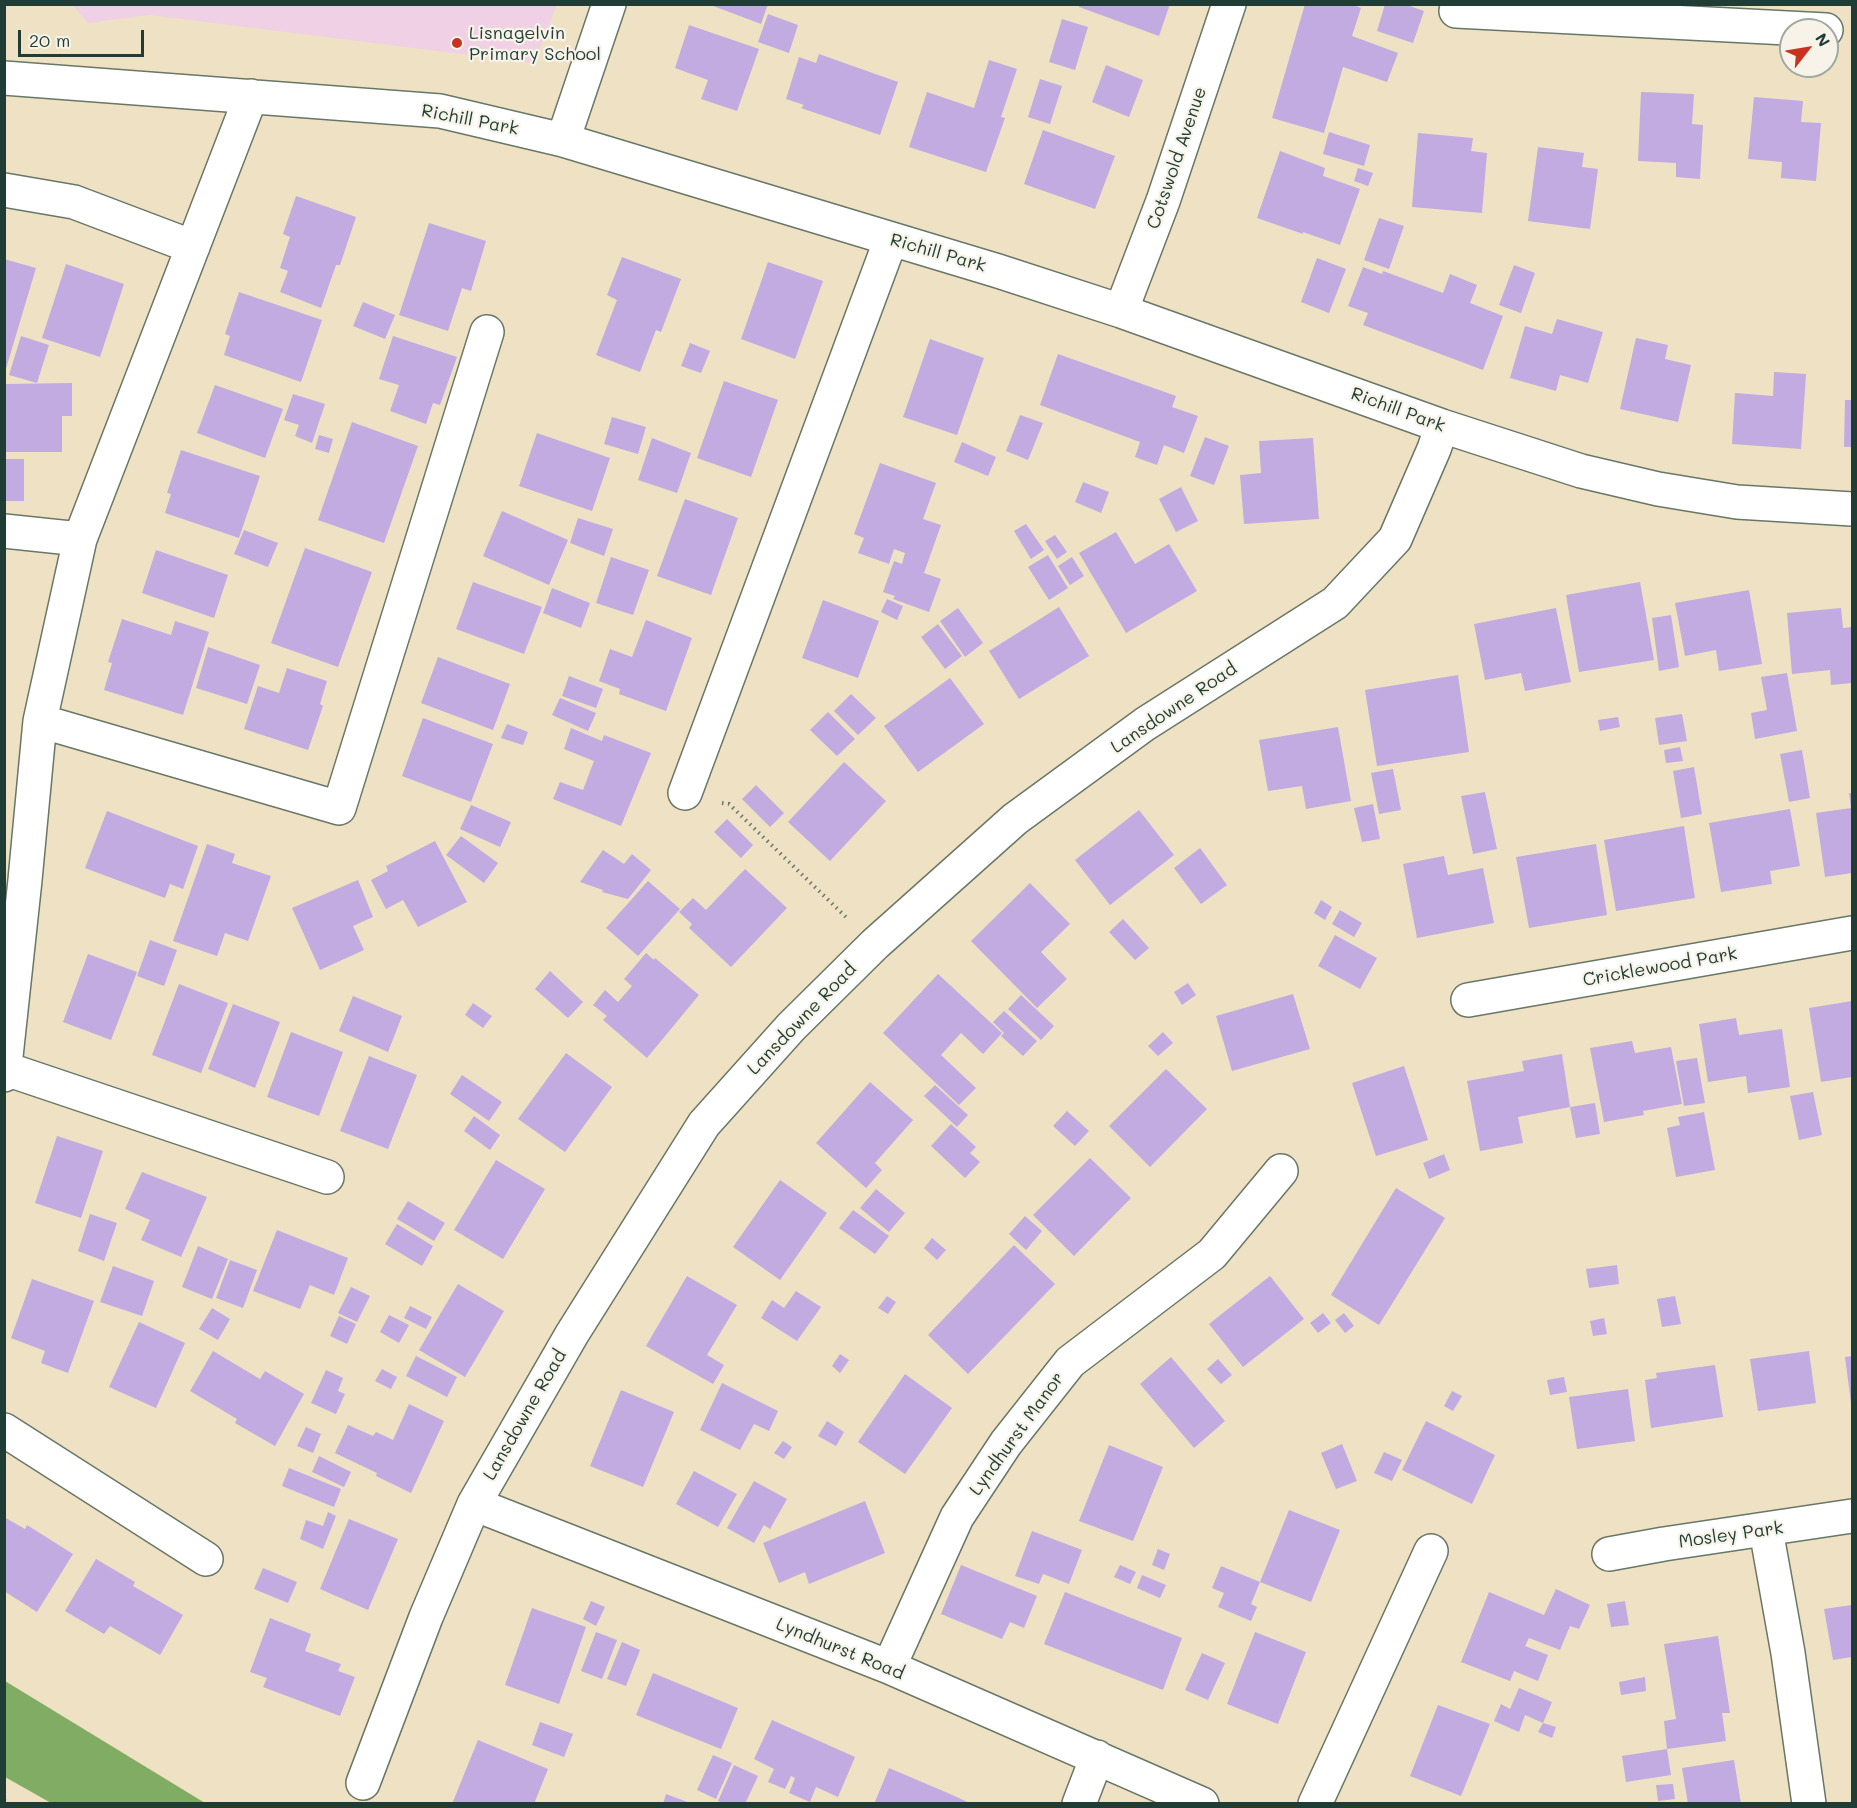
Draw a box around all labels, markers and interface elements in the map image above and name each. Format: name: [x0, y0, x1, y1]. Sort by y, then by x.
scale bar: [21, 18, 147, 56]
north arrow: [1779, 18, 1839, 78]
place label: Lisnagelvin Primary School: [469, 22, 601, 64]
text: 20 m: [29, 28, 70, 52]
text: N: [1811, 29, 1835, 50]
marker: Lisnagelvin Primary School: [450, 36, 464, 50]
street label: Cotswold Avenue: [1143, 84, 1211, 232]
street label: Richill Park: [419, 100, 521, 140]
street label: Richill Park: [887, 229, 989, 277]
street label: Richill Park: [1348, 383, 1448, 437]
street label: Lansdowne Road: [1107, 658, 1241, 758]
street label: Cricklewood Park: [1581, 943, 1739, 991]
street label: Lansdowne Road: [743, 959, 861, 1079]
street label: Lansdowne Road: [479, 1346, 571, 1484]
street label: Lyndhurst Manor: [965, 1368, 1069, 1500]
street label: Mosley Park: [1677, 1517, 1785, 1553]
street label: Lyndhurst Road: [773, 1613, 907, 1685]

